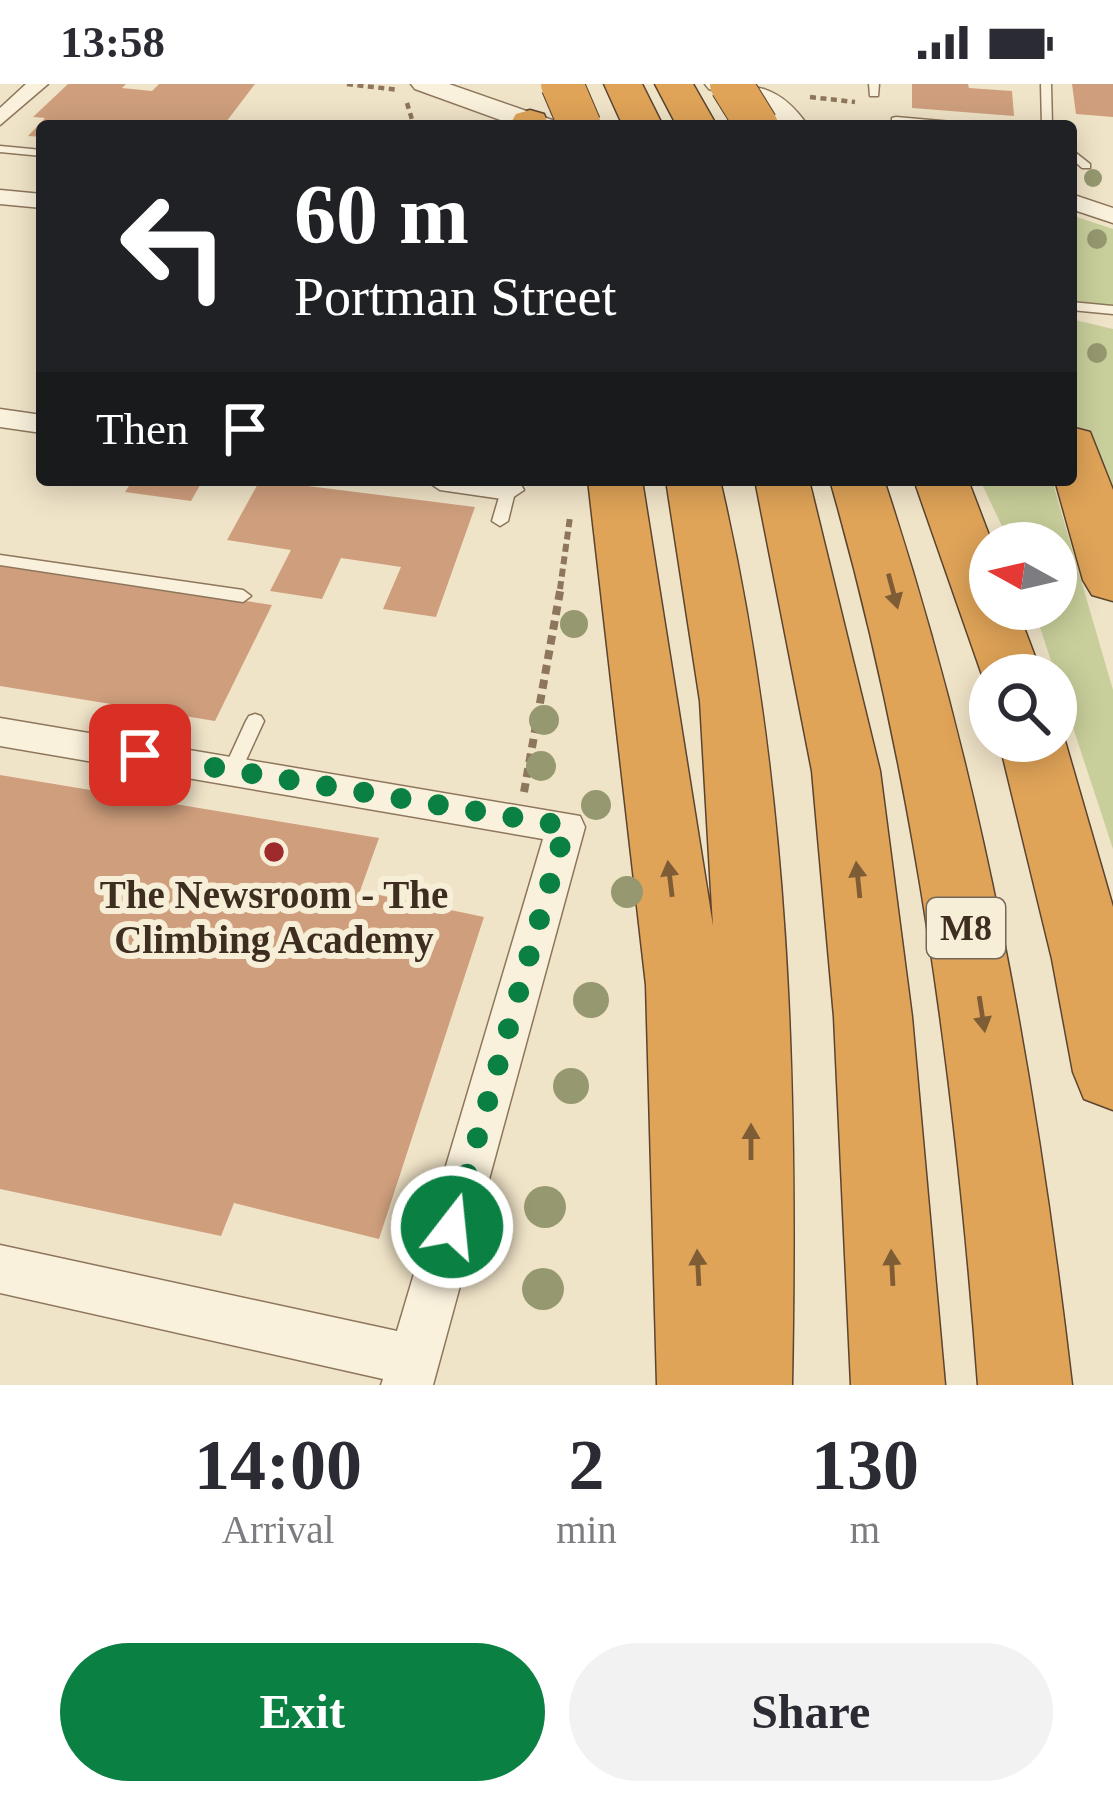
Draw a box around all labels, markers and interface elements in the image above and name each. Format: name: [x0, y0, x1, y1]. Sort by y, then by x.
text: 13:58: [60, 17, 165, 67]
icon: left: [96, 168, 252, 324]
text: 60 m: [294, 168, 469, 261]
text: Portman Street: [294, 267, 616, 327]
icon: arrive: [212, 396, 278, 462]
text: Then: [96, 404, 188, 454]
north arrow: [969, 522, 1077, 630]
map controls: [969, 522, 1077, 762]
one-way arrow: [884, 573, 903, 610]
button: search: [969, 654, 1077, 762]
pin: [89, 704, 191, 806]
icon: arrive: [107, 722, 173, 788]
marker: The Newsroom - The Climbing Academy: [261, 839, 287, 865]
one-way arrow: [661, 860, 680, 898]
one-way arrow: [848, 861, 867, 898]
place label: The Newsroom - The Climbing Academy: [100, 873, 448, 962]
road number: M8: [927, 898, 1005, 958]
one-way arrow: [972, 996, 991, 1033]
one-way arrow: [741, 1122, 760, 1160]
position arrow: [389, 1164, 515, 1290]
one-way arrow: [688, 1248, 707, 1286]
one-way arrow: [882, 1249, 901, 1286]
text: 14:00: [194, 1425, 362, 1505]
text: 2: [568, 1425, 604, 1505]
text: 130: [811, 1425, 919, 1505]
text: Arrival: [222, 1508, 334, 1551]
text: min: [556, 1508, 617, 1551]
text: m: [850, 1508, 880, 1551]
button: Exit: [60, 1643, 545, 1781]
button: Share: [569, 1643, 1053, 1781]

